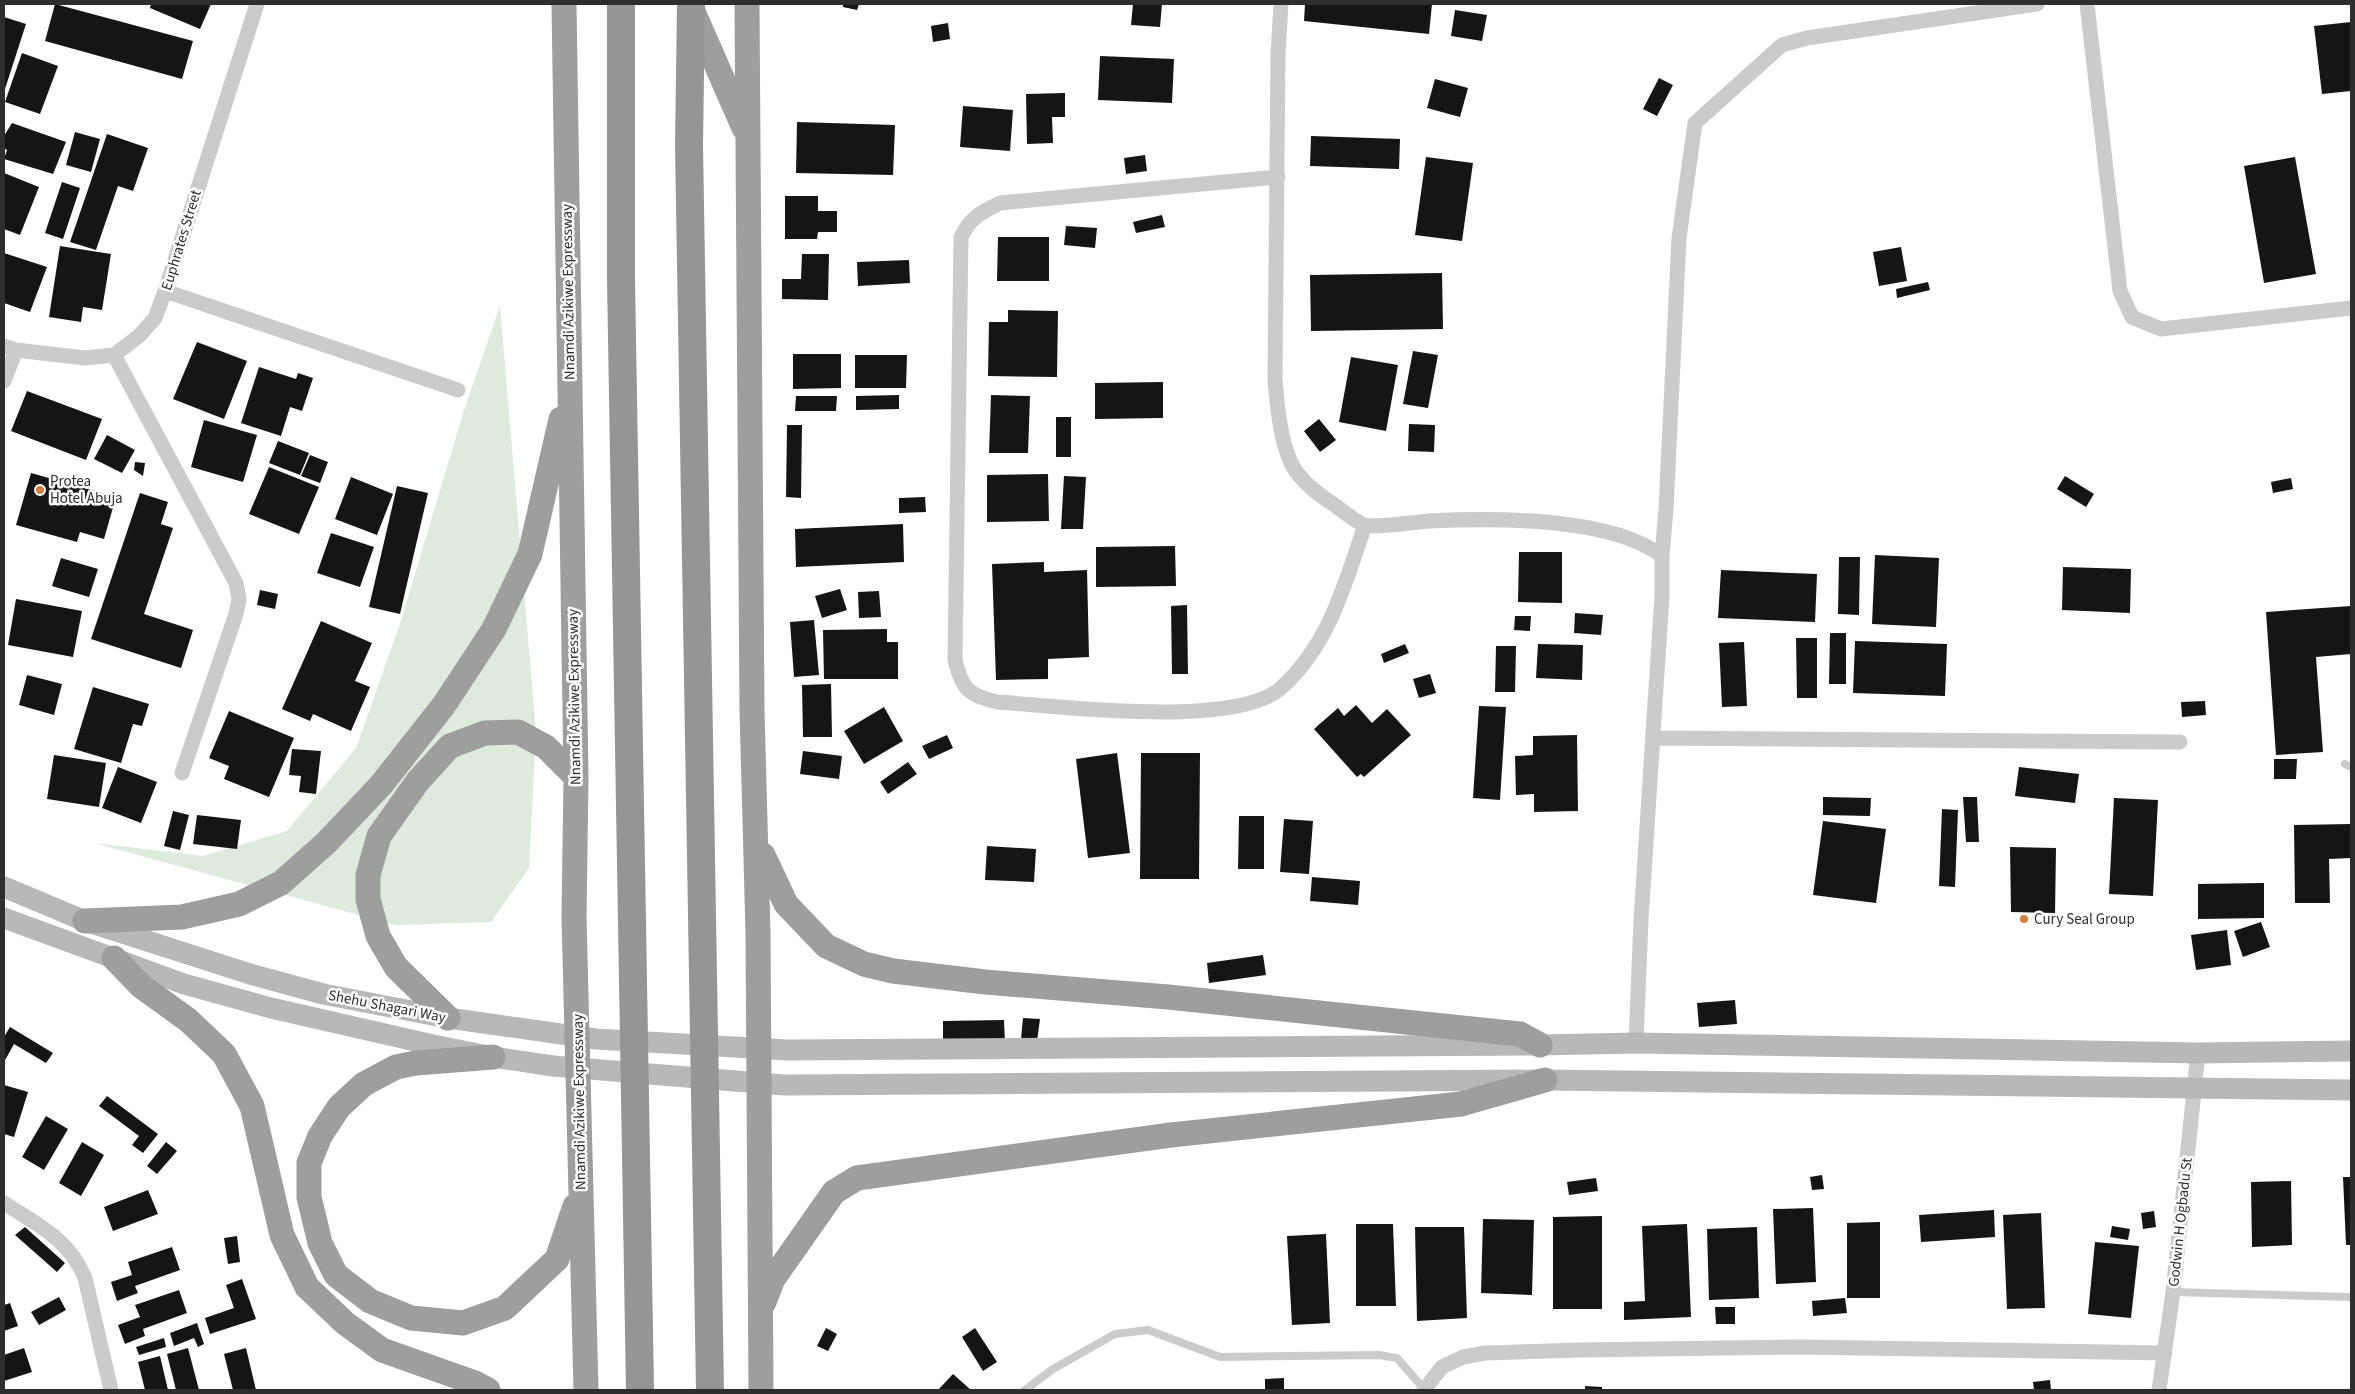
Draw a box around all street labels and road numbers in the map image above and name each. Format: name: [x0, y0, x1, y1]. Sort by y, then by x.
street label: Euphrates Street: [156, 187, 207, 293]
street label: Nnamdi Azikiwe Expressway: [556, 204, 581, 380]
street label: Nnamdi Azikiwe Expressway: [562, 609, 587, 785]
street label: Shehu Shagari Way: [326, 985, 448, 1028]
street label: Nnamdi Azikiwe Expressway: [567, 1014, 592, 1190]
street label: Godwin H Ogbadu St: [2163, 1157, 2198, 1288]

